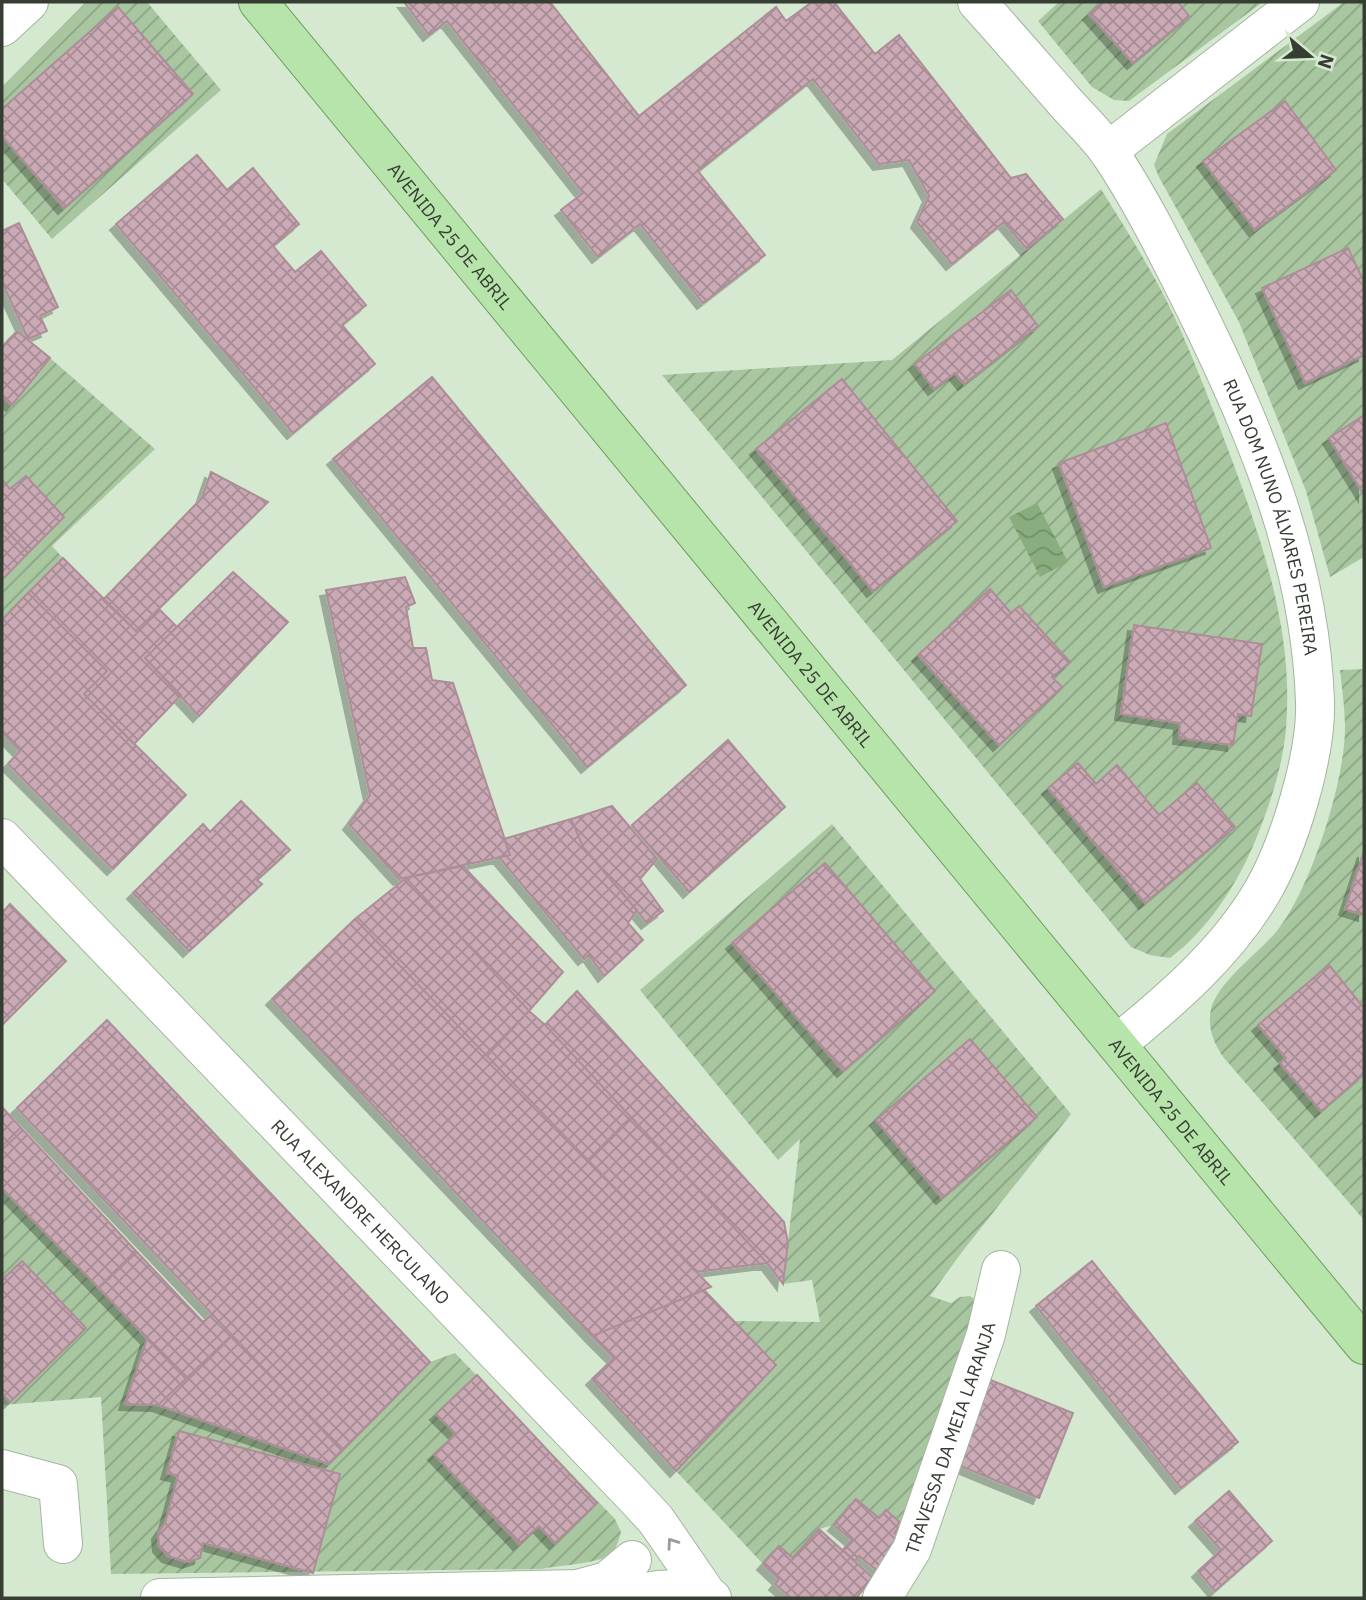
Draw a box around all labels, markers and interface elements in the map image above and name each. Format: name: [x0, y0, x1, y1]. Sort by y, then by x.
north arrow: [1275, 21, 1345, 91]
text: N: [1312, 51, 1340, 72]
street label: AVENIDA 25 DE ABRIL: [383, 158, 518, 314]
street label: RUA DOM NUNO ÁLVARES PEREIRA: [1219, 375, 1323, 657]
street label: AVENIDA 25 DE ABRIL: [744, 595, 878, 752]
street label: AVENIDA 25 DE ABRIL: [1104, 1033, 1239, 1189]
street label: RUA ALEXANDRE HERCULANO: [266, 1114, 455, 1309]
street label: TRAVESSA DA MEIA LARANJA: [900, 1319, 1000, 1557]
one-way arrow: [668, 1538, 680, 1551]

